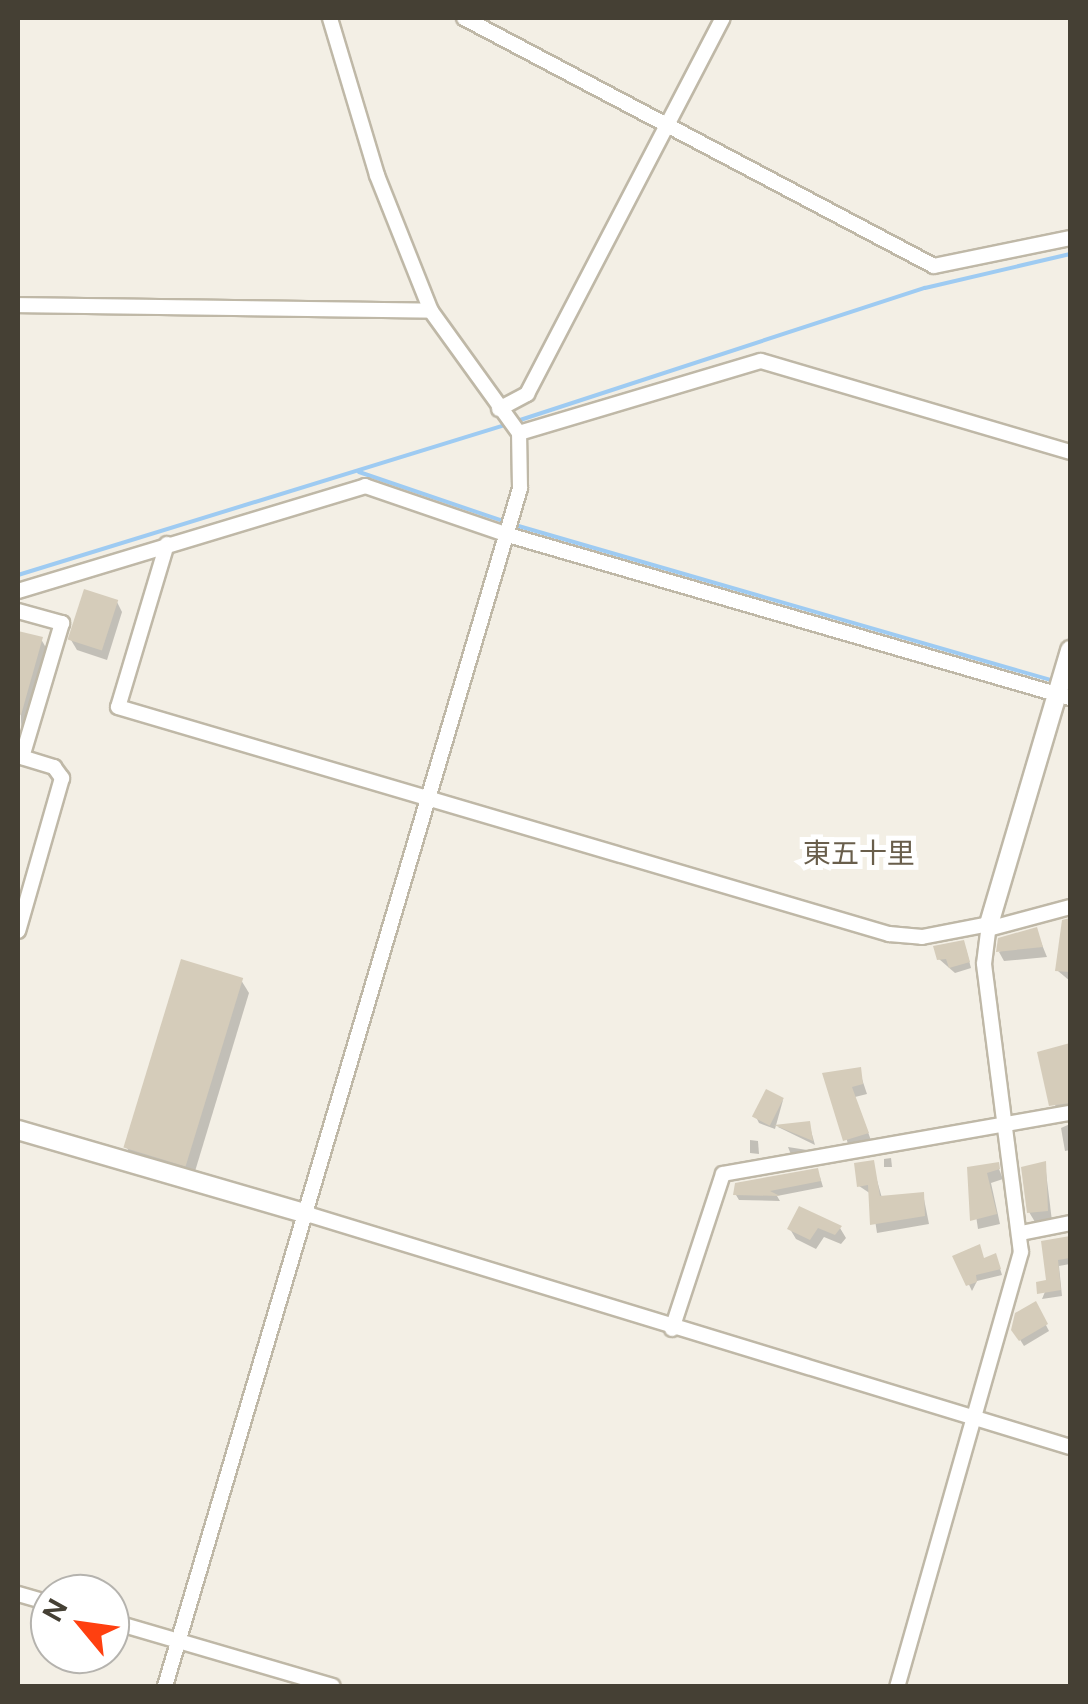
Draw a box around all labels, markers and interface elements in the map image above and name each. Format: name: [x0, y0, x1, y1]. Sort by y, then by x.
district label: 東五十里: [803, 837, 915, 871]
north arrow: [30, 1574, 130, 1674]
text: N: [34, 1592, 76, 1628]

